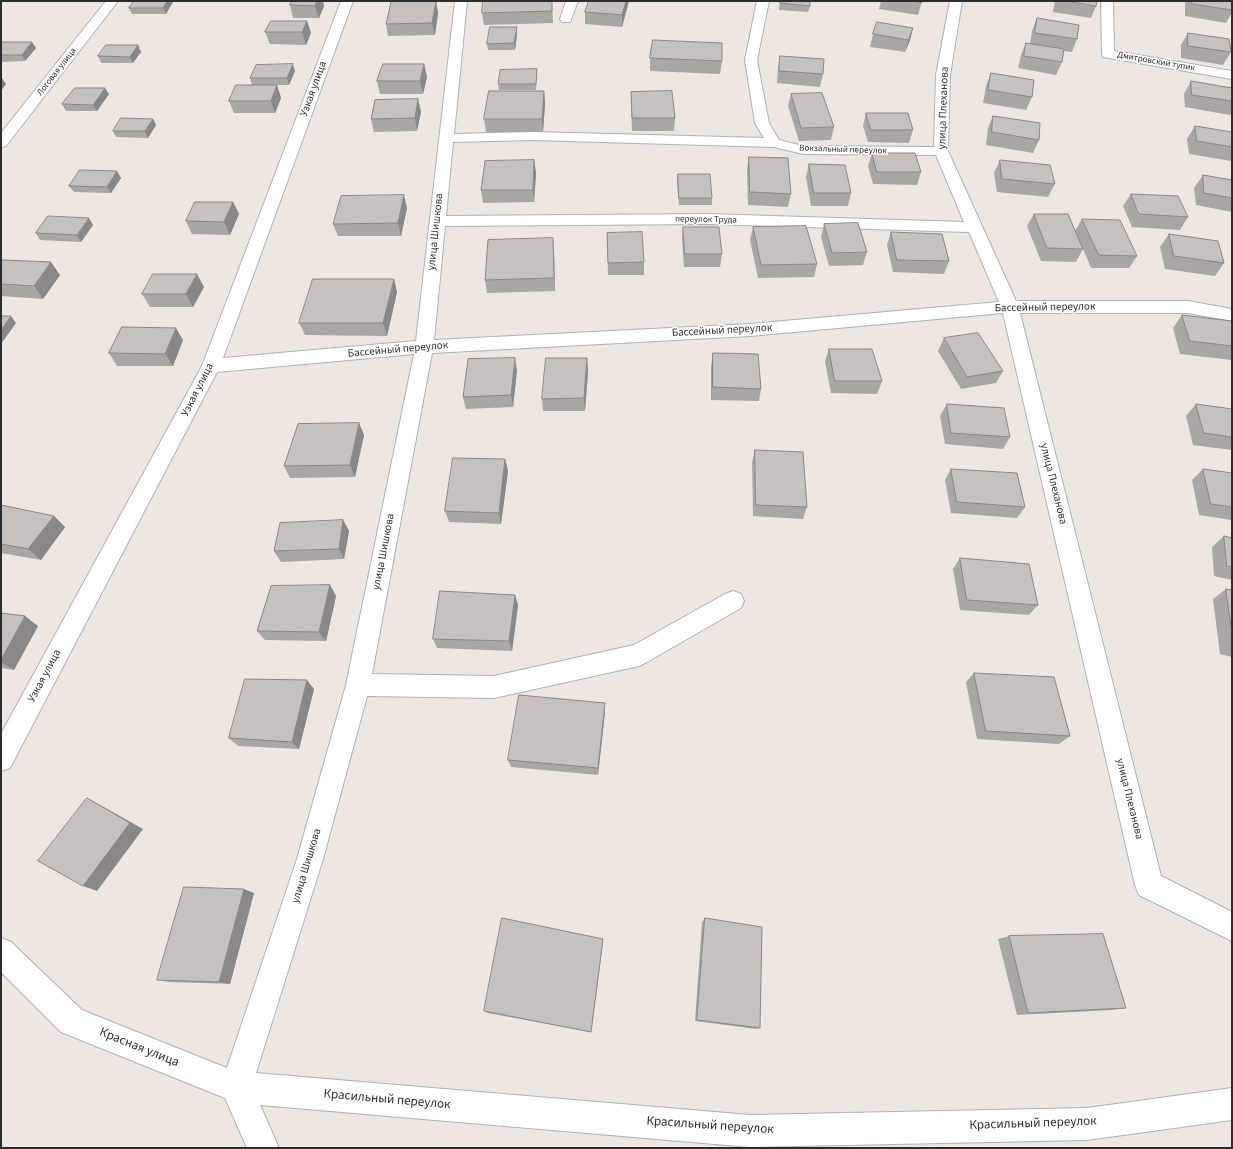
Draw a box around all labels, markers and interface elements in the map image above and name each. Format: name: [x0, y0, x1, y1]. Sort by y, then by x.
street label: Логовая улица: [35, 46, 79, 98]
street label: Дмитровский тупик: [1116, 50, 1196, 74]
street label: Узкая улица: [298, 60, 330, 118]
street label: улица Плеханова: [936, 66, 952, 150]
street label: Вокзальный переулок: [799, 143, 887, 157]
street label: улица Шишкова: [425, 193, 447, 271]
street label: переулок Труда: [675, 214, 737, 226]
street label: Бассейный переулок: [995, 301, 1095, 315]
street label: Бассейный переулок: [671, 322, 773, 340]
street label: Бассейный переулок: [347, 339, 449, 361]
street label: Узкая улица: [179, 361, 217, 419]
street label: улица Плеханова: [1037, 442, 1069, 526]
street label: улица Шишкова: [370, 513, 398, 591]
street label: Узкая улица: [26, 647, 64, 705]
street label: улица Плеханова: [1113, 757, 1145, 841]
street label: улица Шишкова: [289, 827, 325, 905]
street label: Красная улица: [97, 1025, 181, 1071]
street label: Красильный переулок: [323, 1087, 451, 1113]
street label: Красильный переулок: [646, 1114, 774, 1138]
street label: Красильный переулок: [969, 1114, 1097, 1134]

